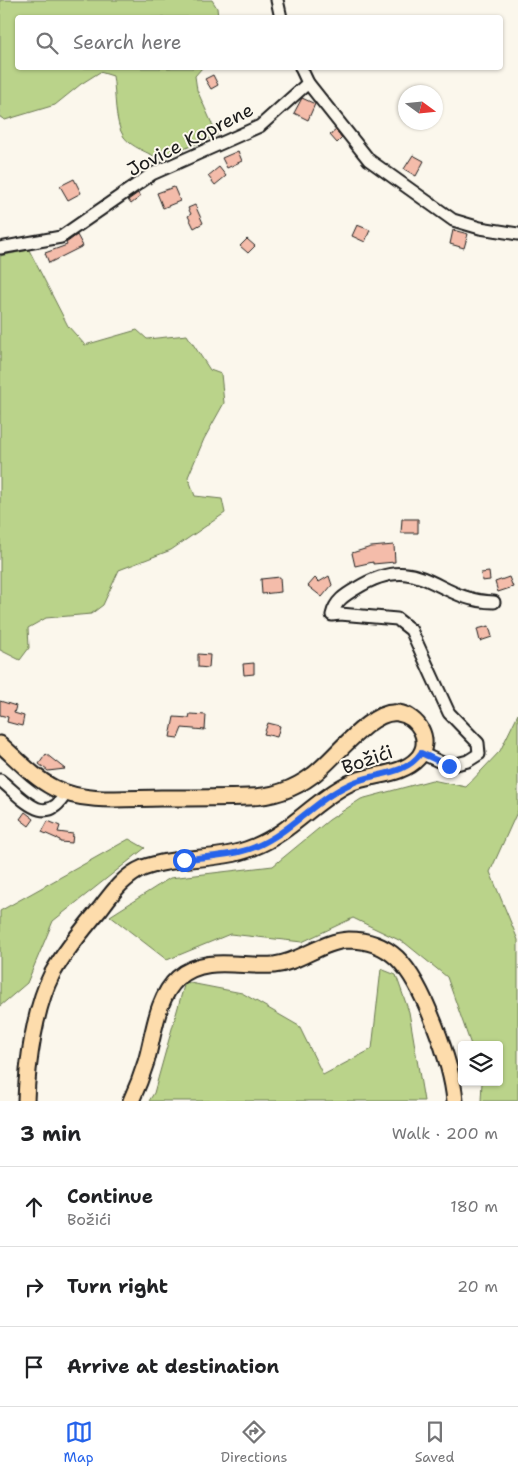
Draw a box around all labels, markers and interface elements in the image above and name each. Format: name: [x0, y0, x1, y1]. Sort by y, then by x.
search box: [15, 15, 503, 70]
icon: search: [33, 29, 61, 57]
text: Search here: [73, 30, 182, 55]
north arrow: [398, 85, 443, 130]
street label: Jovice Koprene: [123, 97, 258, 182]
street label: Božići: [338, 739, 396, 780]
route end: [438, 755, 461, 778]
route start: [173, 849, 196, 872]
map controls: [458, 1041, 503, 1086]
button: layers: [458, 1041, 503, 1086]
text: 3 min: [20, 1120, 81, 1148]
text: Walk · 200 m: [392, 1123, 498, 1144]
text: Continue: [67, 1184, 153, 1209]
icon: ahead: [20, 1193, 48, 1221]
text: 180 m: [450, 1196, 498, 1217]
text: Božići: [67, 1209, 111, 1230]
icon: right: [20, 1273, 48, 1301]
text: Turn right: [67, 1274, 168, 1299]
text: 20 m: [457, 1276, 498, 1297]
icon: arrive: [20, 1353, 48, 1381]
text: Arrive at destination: [67, 1354, 279, 1379]
tab: Map: [64, 1418, 94, 1466]
tab: Directions: [221, 1418, 287, 1466]
tab: Saved: [415, 1418, 454, 1466]

